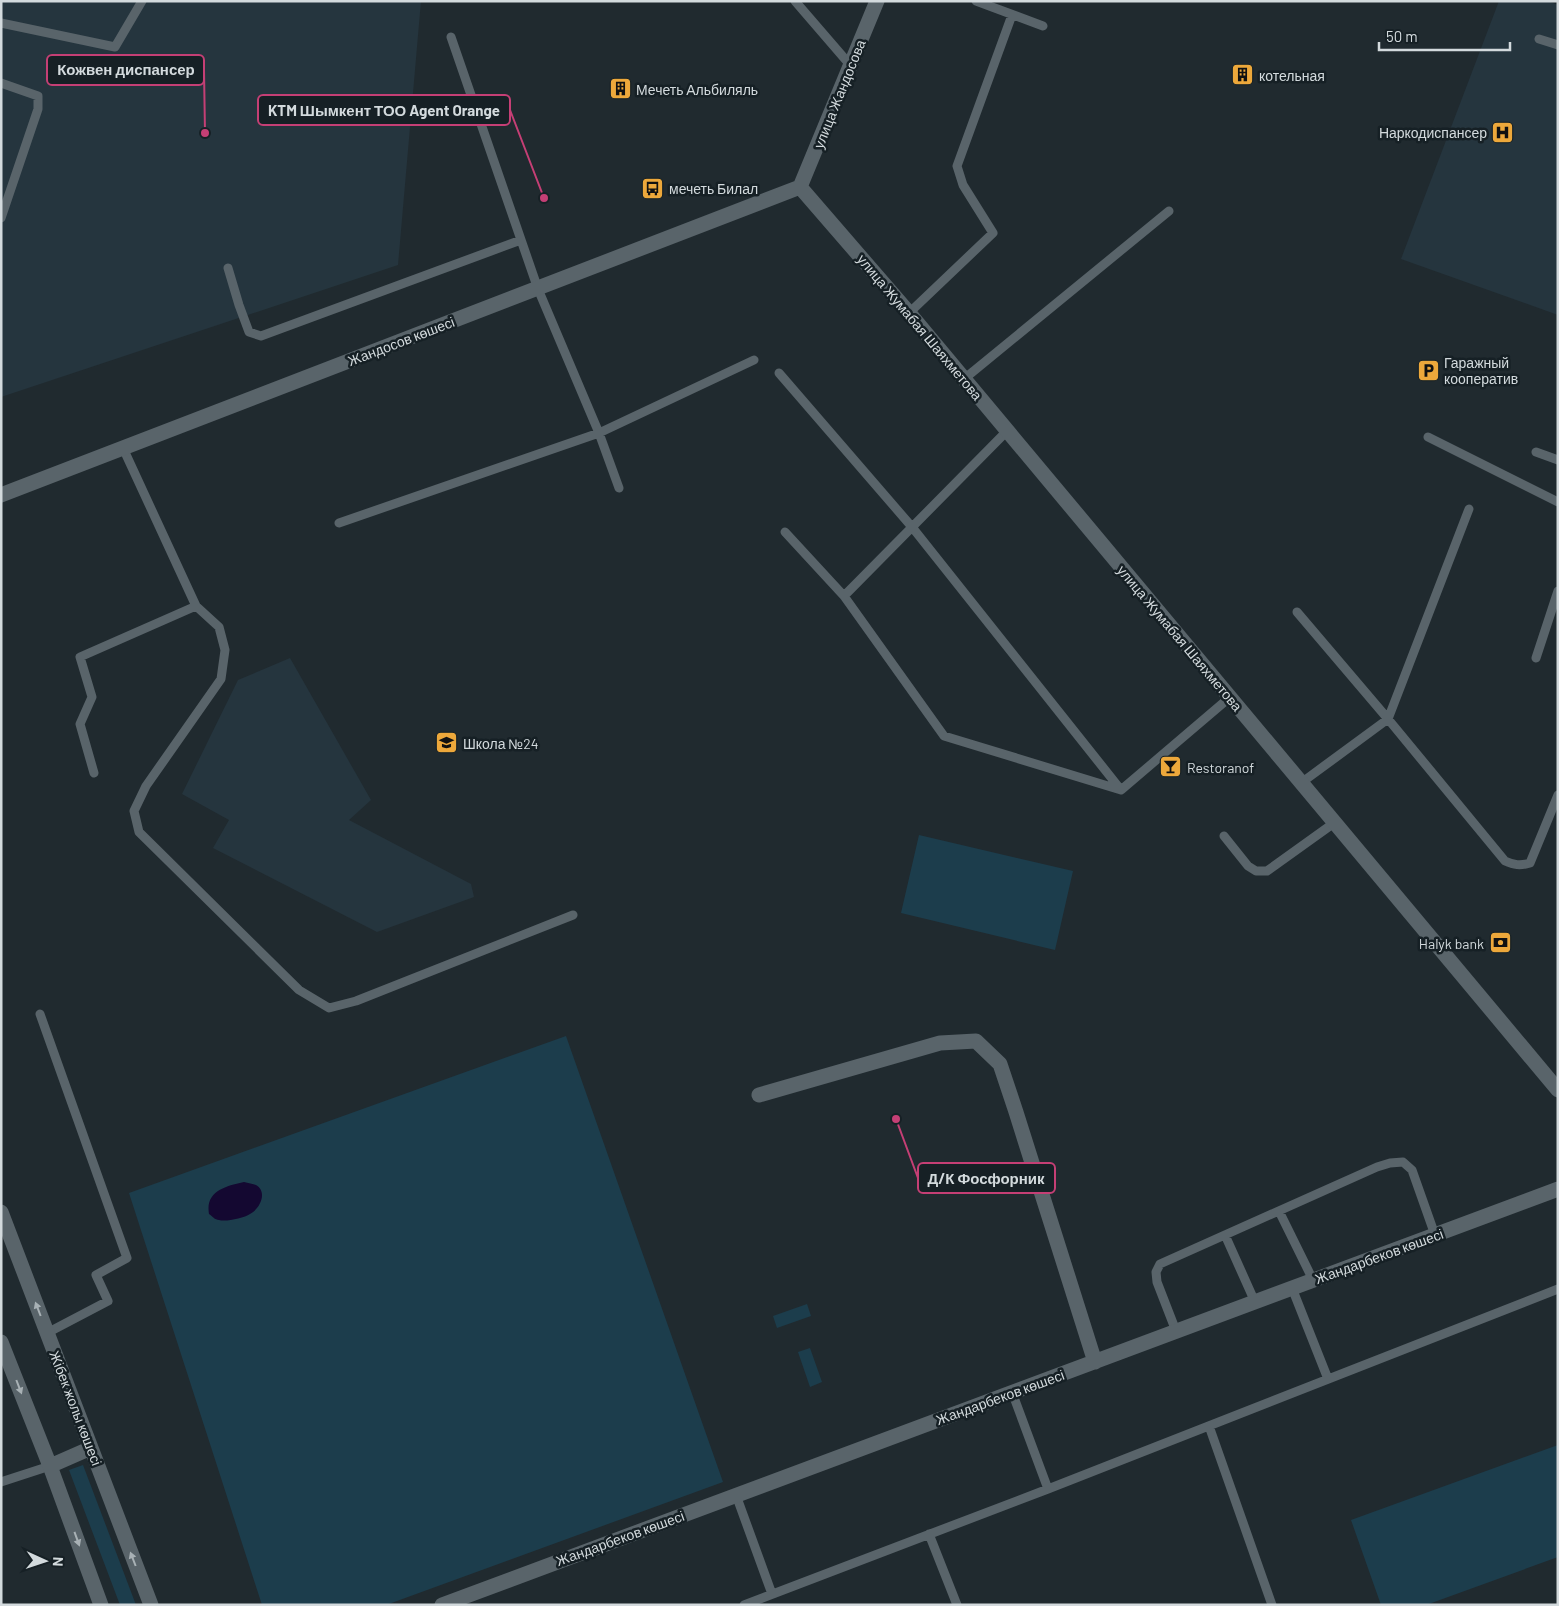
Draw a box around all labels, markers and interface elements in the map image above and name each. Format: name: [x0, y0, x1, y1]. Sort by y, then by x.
scale bar: [1379, 20, 1510, 52]
text: 50 m: [1386, 27, 1418, 45]
street label: улица Жандосова: [809, 37, 869, 151]
callout: Кожвен диспансер: [47, 55, 204, 85]
text: Кожвен диспансер: [57, 60, 195, 78]
building icon: котельная: [1231, 63, 1255, 87]
place label: котельная: [1259, 67, 1325, 84]
building icon: Мечеть Альбиляль: [608, 77, 632, 101]
place label: Мечеть Альбиляль: [636, 81, 758, 98]
callout: KTM Шымкент ТОО Agent Orange: [258, 95, 510, 125]
text: KTM Шымкент ТОО Agent Orange: [268, 101, 500, 119]
hospital icon: Наркодиспансер: [1491, 120, 1515, 144]
place label: Наркодиспансер: [1379, 124, 1487, 141]
bus stop icon: мечеть Билал: [641, 176, 665, 200]
place label: мечеть Билал: [669, 180, 758, 197]
street label: улица Жумабая Шаяхметова: [854, 251, 986, 404]
street label: Жандосов көшесі: [345, 313, 457, 369]
place label: Гаражный кооператив: [1444, 354, 1518, 387]
parking icon: Гаражный кооператив: [1416, 358, 1440, 382]
street label: улица Жумабая Шаяхметова: [1114, 562, 1246, 715]
school or university icon: Школа №24: [435, 731, 459, 755]
place label: Школа №24: [463, 735, 539, 752]
bar icon: Restoranof: [1159, 755, 1183, 779]
place label: Restoranof: [1187, 759, 1254, 776]
bank icon: Halyk bank: [1488, 931, 1512, 955]
place label: Halyk bank: [1419, 935, 1484, 952]
callout: Д/К Фосфорник: [918, 1163, 1055, 1193]
text: Д/К Фосфорник: [927, 1169, 1045, 1187]
street label: Жандарбеков көшесі: [1313, 1225, 1445, 1287]
one-way arrow: [34, 1301, 42, 1316]
street label: Жібек жолы көшесі: [46, 1348, 106, 1468]
street label: Жандарбеков көшесі: [934, 1366, 1066, 1428]
one-way arrow: [15, 1380, 23, 1395]
street label: Жандарбеков көшесі: [554, 1507, 686, 1569]
one-way arrow: [73, 1532, 81, 1547]
north arrow: [20, 1536, 70, 1586]
one-way arrow: [129, 1551, 137, 1566]
text: N: [50, 1557, 67, 1567]

